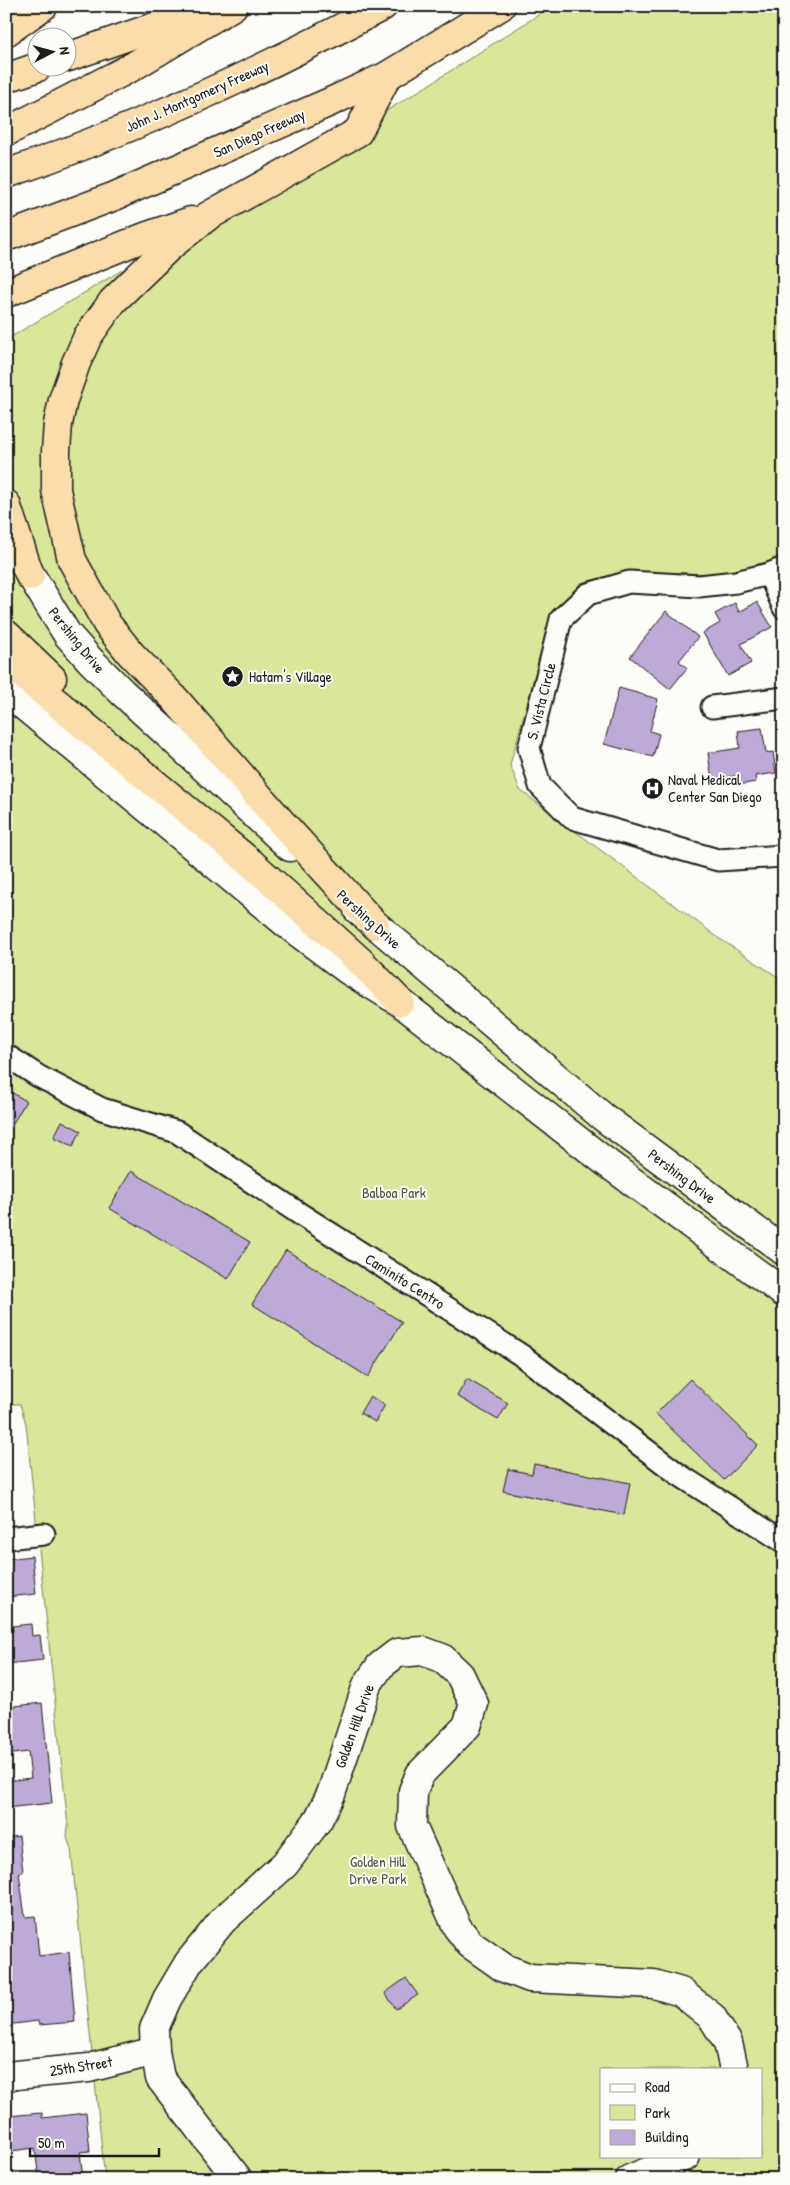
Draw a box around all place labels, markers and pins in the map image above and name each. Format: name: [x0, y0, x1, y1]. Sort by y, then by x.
place icon: Hatam's Village: [221, 664, 245, 688]
place label: Hatam's Village: [249, 666, 332, 687]
place label: Naval Medical Center San Diego: [668, 769, 762, 807]
hospital icon: Naval Medical Center San Diego: [640, 776, 664, 800]

